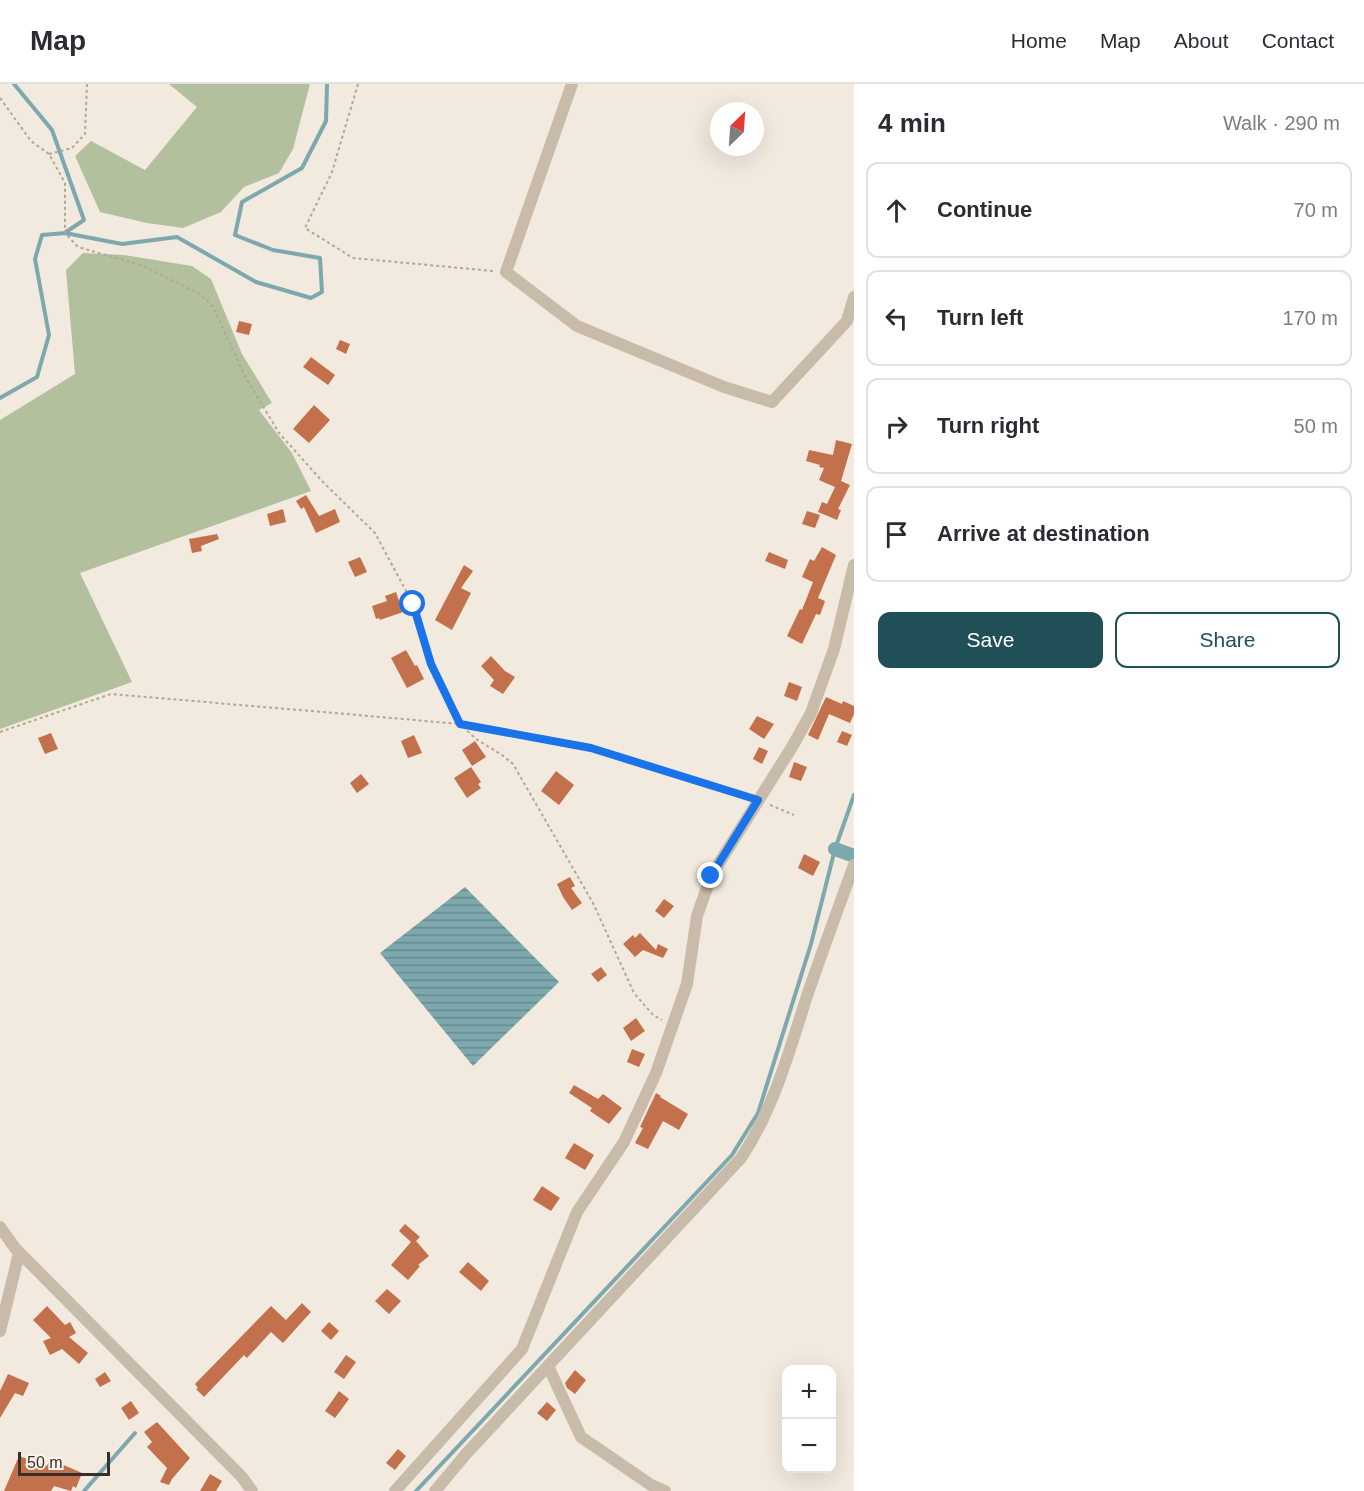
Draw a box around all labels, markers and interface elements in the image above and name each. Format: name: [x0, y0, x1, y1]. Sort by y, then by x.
text: Map: [30, 25, 86, 56]
text: Home: [1011, 29, 1067, 52]
text: Map: [1100, 29, 1141, 52]
text: About: [1174, 29, 1229, 52]
text: Contact: [1262, 29, 1334, 52]
north arrow: [710, 102, 764, 156]
text: 4 min: [878, 108, 946, 138]
text: Walk · 290 m: [1223, 112, 1340, 134]
icon: ahead: [880, 194, 913, 227]
text: Continue: [937, 197, 1032, 222]
text: 70 m: [1294, 199, 1338, 221]
icon: left: [880, 302, 913, 335]
text: Turn left: [937, 305, 1023, 330]
text: 170 m: [1282, 307, 1338, 329]
icon: right: [880, 410, 913, 443]
text: Turn right: [937, 413, 1039, 438]
text: 50 m: [1294, 415, 1338, 437]
icon: arrive: [880, 518, 913, 551]
text: Arrive at destination: [937, 521, 1150, 546]
route start: [399, 590, 425, 616]
button: Save: [878, 612, 1103, 668]
button: Share: [1115, 612, 1340, 668]
route end: [697, 862, 723, 888]
map controls: [782, 1365, 836, 1473]
button: +: [782, 1365, 836, 1419]
button: −: [782, 1419, 836, 1473]
scale bar: [18, 1449, 110, 1476]
text: 50 m: [27, 1454, 63, 1471]

